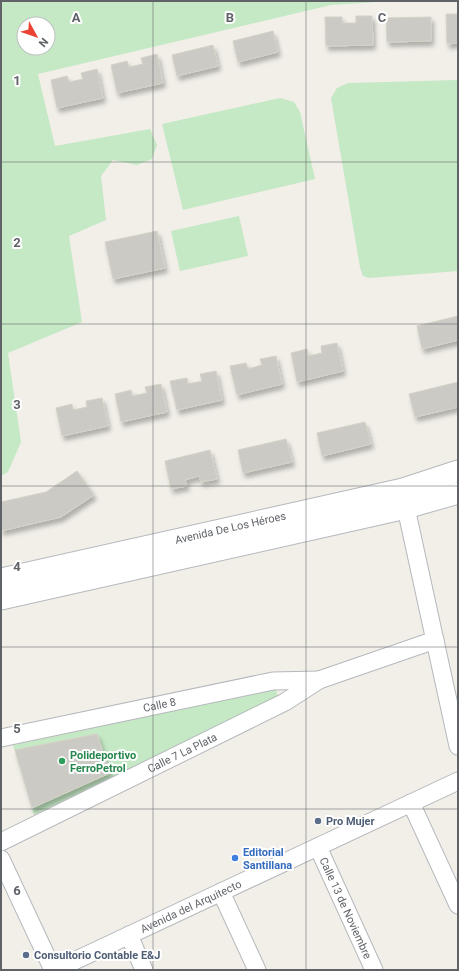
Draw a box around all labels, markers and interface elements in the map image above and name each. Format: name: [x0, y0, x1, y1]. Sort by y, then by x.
text: A: [72, 10, 81, 25]
text: B: [226, 10, 234, 25]
text: C: [378, 10, 387, 25]
north arrow: [16, 16, 56, 56]
text: N: [36, 35, 51, 49]
text: 1: [13, 73, 21, 88]
text: 2: [13, 235, 21, 250]
text: 3: [13, 397, 21, 412]
street label: Avenida De Los Héroes: [174, 509, 287, 546]
text: 4: [13, 559, 21, 574]
street label: Calle 8: [142, 695, 177, 715]
text: 5: [13, 721, 21, 736]
street label: Calle 7 La Plata: [145, 730, 219, 775]
place label: Polideportivo FerroPetrol: [70, 749, 136, 775]
marker: Polideportivo FerroPetrol: [57, 756, 67, 766]
place label: Pro Mujer: [326, 815, 375, 828]
marker: Pro Mujer: [313, 816, 323, 826]
place label: Editorial Santillana: [243, 846, 292, 872]
marker: Editorial Santillana: [230, 853, 240, 863]
street label: Calle 13 de Noviembre: [317, 855, 375, 961]
street label: Avenida del Arquitecto: [138, 877, 243, 936]
text: 6: [13, 883, 21, 898]
place label: Consultorio Contable E&J: [34, 949, 161, 962]
marker: Consultorio Contable E&J: [21, 950, 31, 960]

